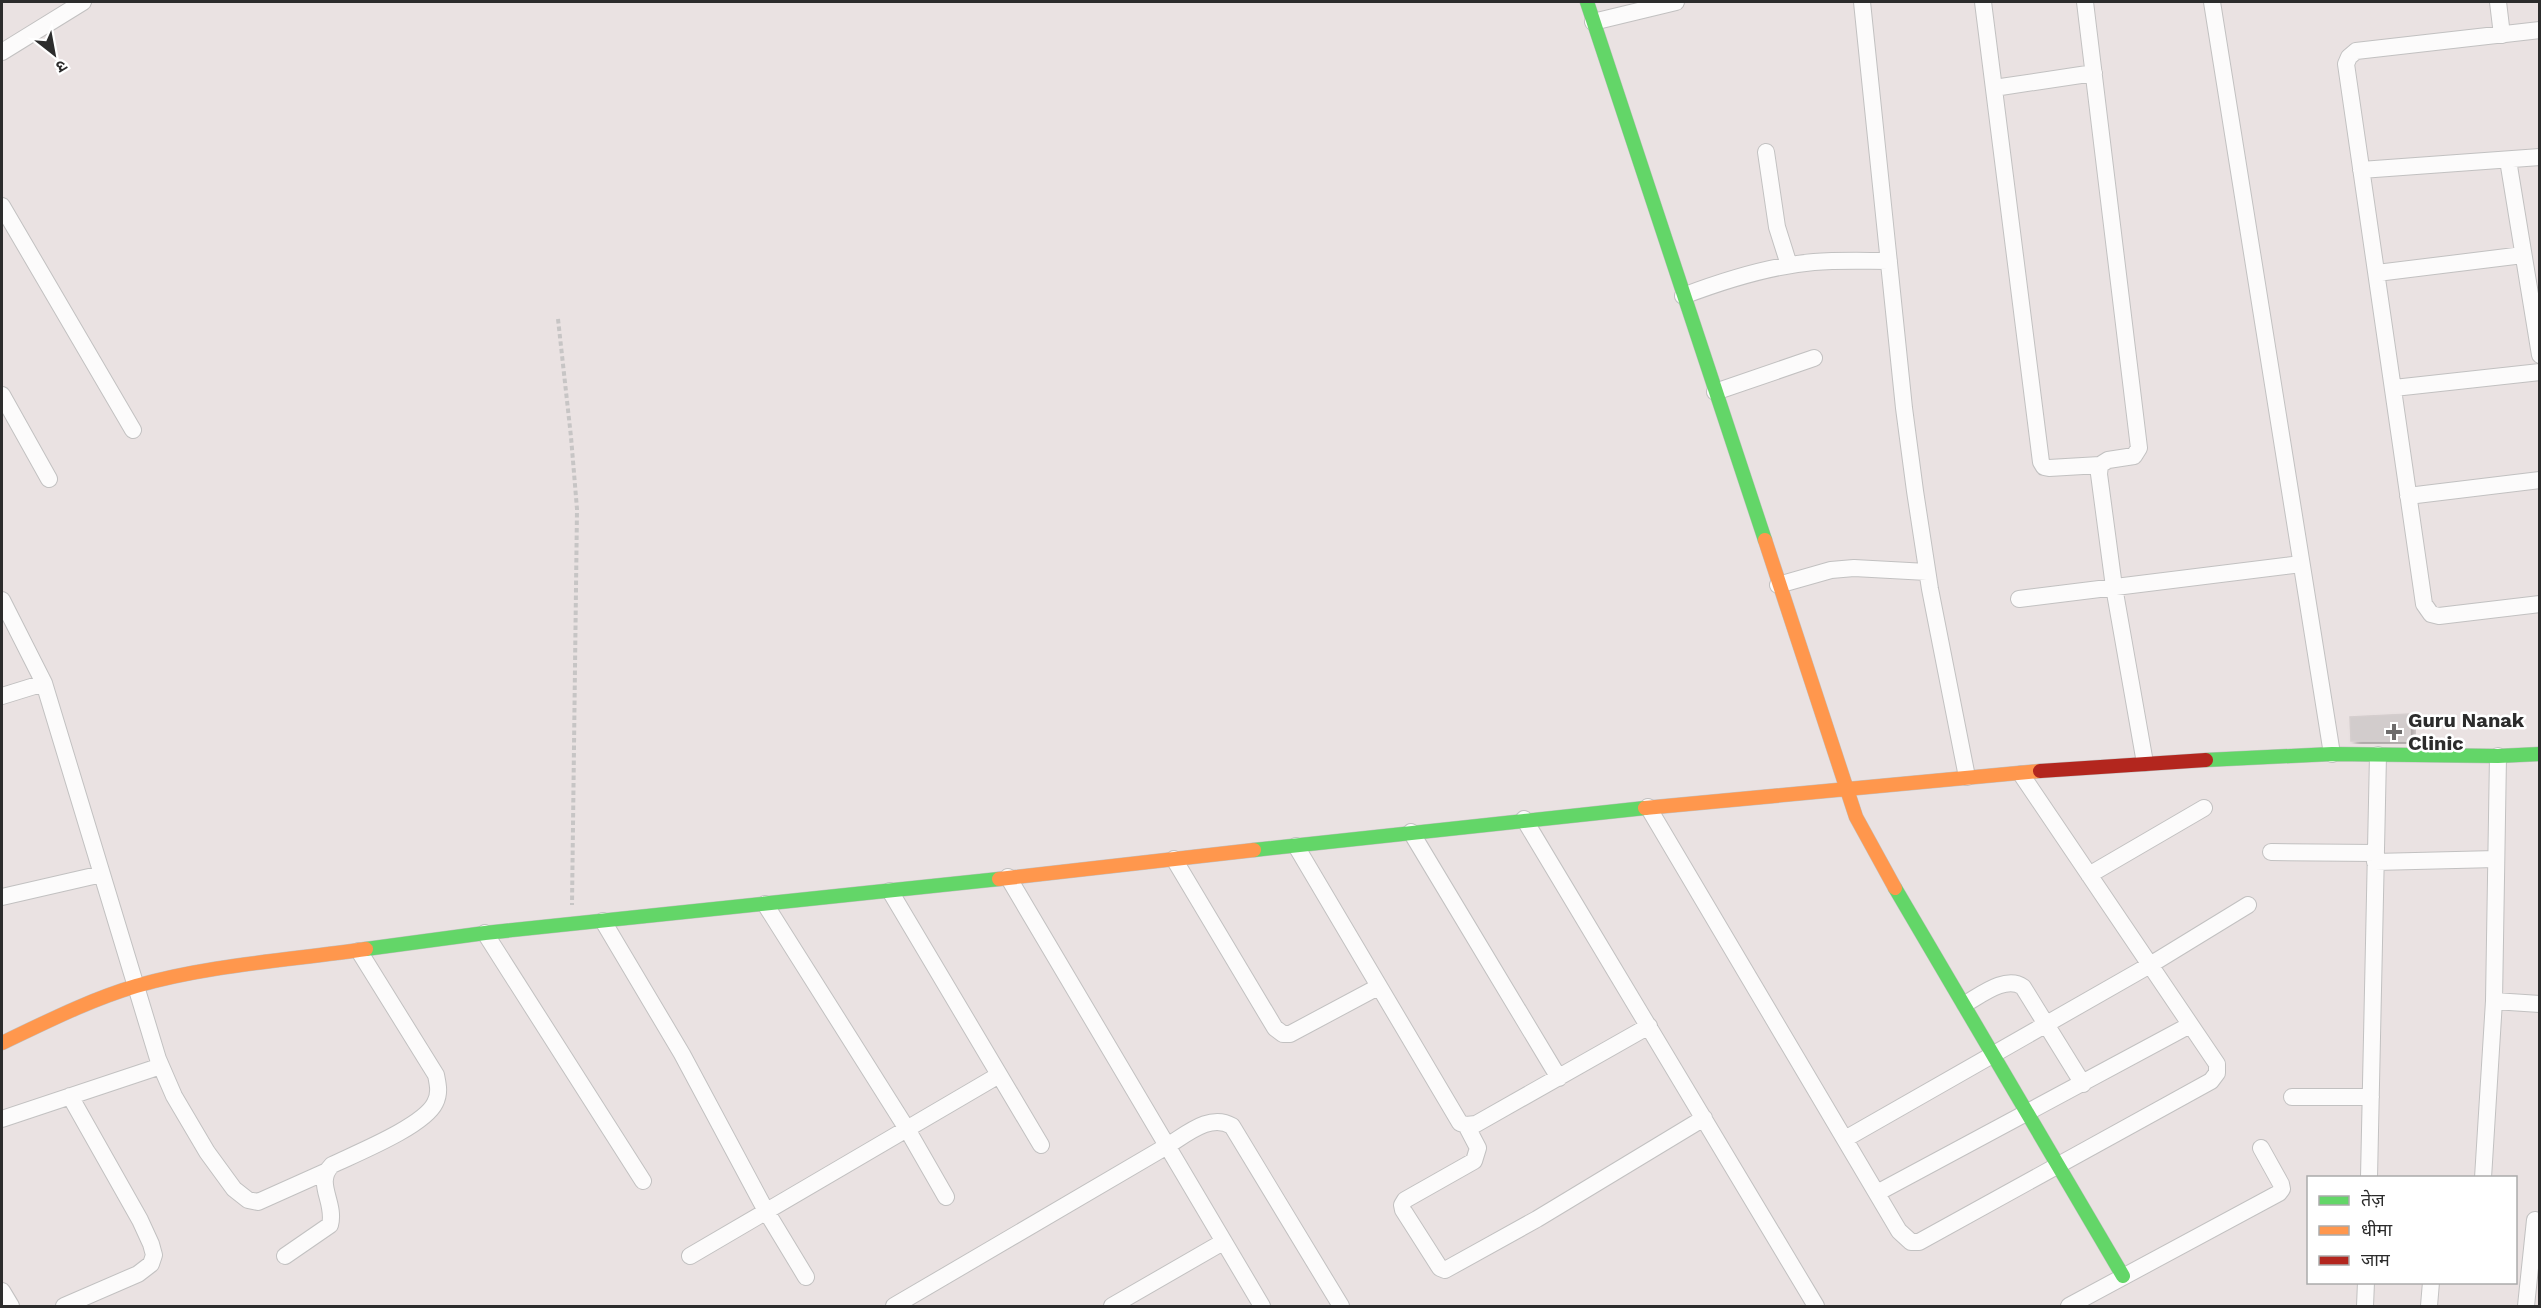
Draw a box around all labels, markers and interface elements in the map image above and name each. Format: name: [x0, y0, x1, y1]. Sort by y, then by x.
north arrow: [24, 24, 84, 84]
text: उ: [52, 56, 70, 77]
place label: Guru Nanak Clinic: [2408, 708, 2525, 755]
marker: Guru Nanak Clinic: [2385, 723, 2403, 741]
legend: [2307, 1176, 2517, 1284]
text: तेज़: [2361, 1189, 2385, 1210]
text: धीमा: [2361, 1219, 2392, 1240]
text: जाम: [2361, 1249, 2391, 1270]

